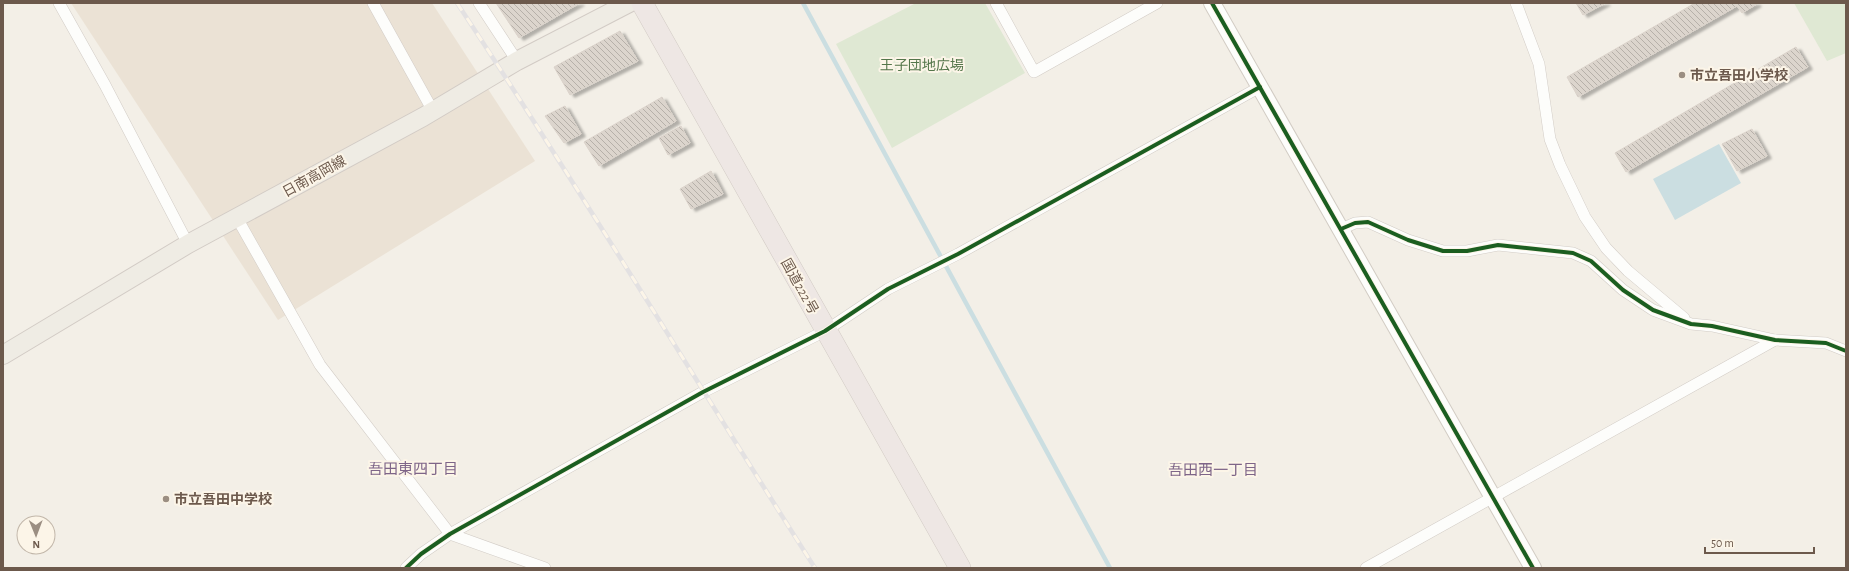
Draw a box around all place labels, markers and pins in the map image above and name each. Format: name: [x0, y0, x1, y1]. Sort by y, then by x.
place label: 市立吾田小学校: [1690, 68, 1788, 83]
marker: 市立吾田小学校: [1677, 70, 1687, 80]
place label: 市立吾田中学校: [174, 492, 272, 507]
marker: 市立吾田中学校: [161, 494, 171, 504]

